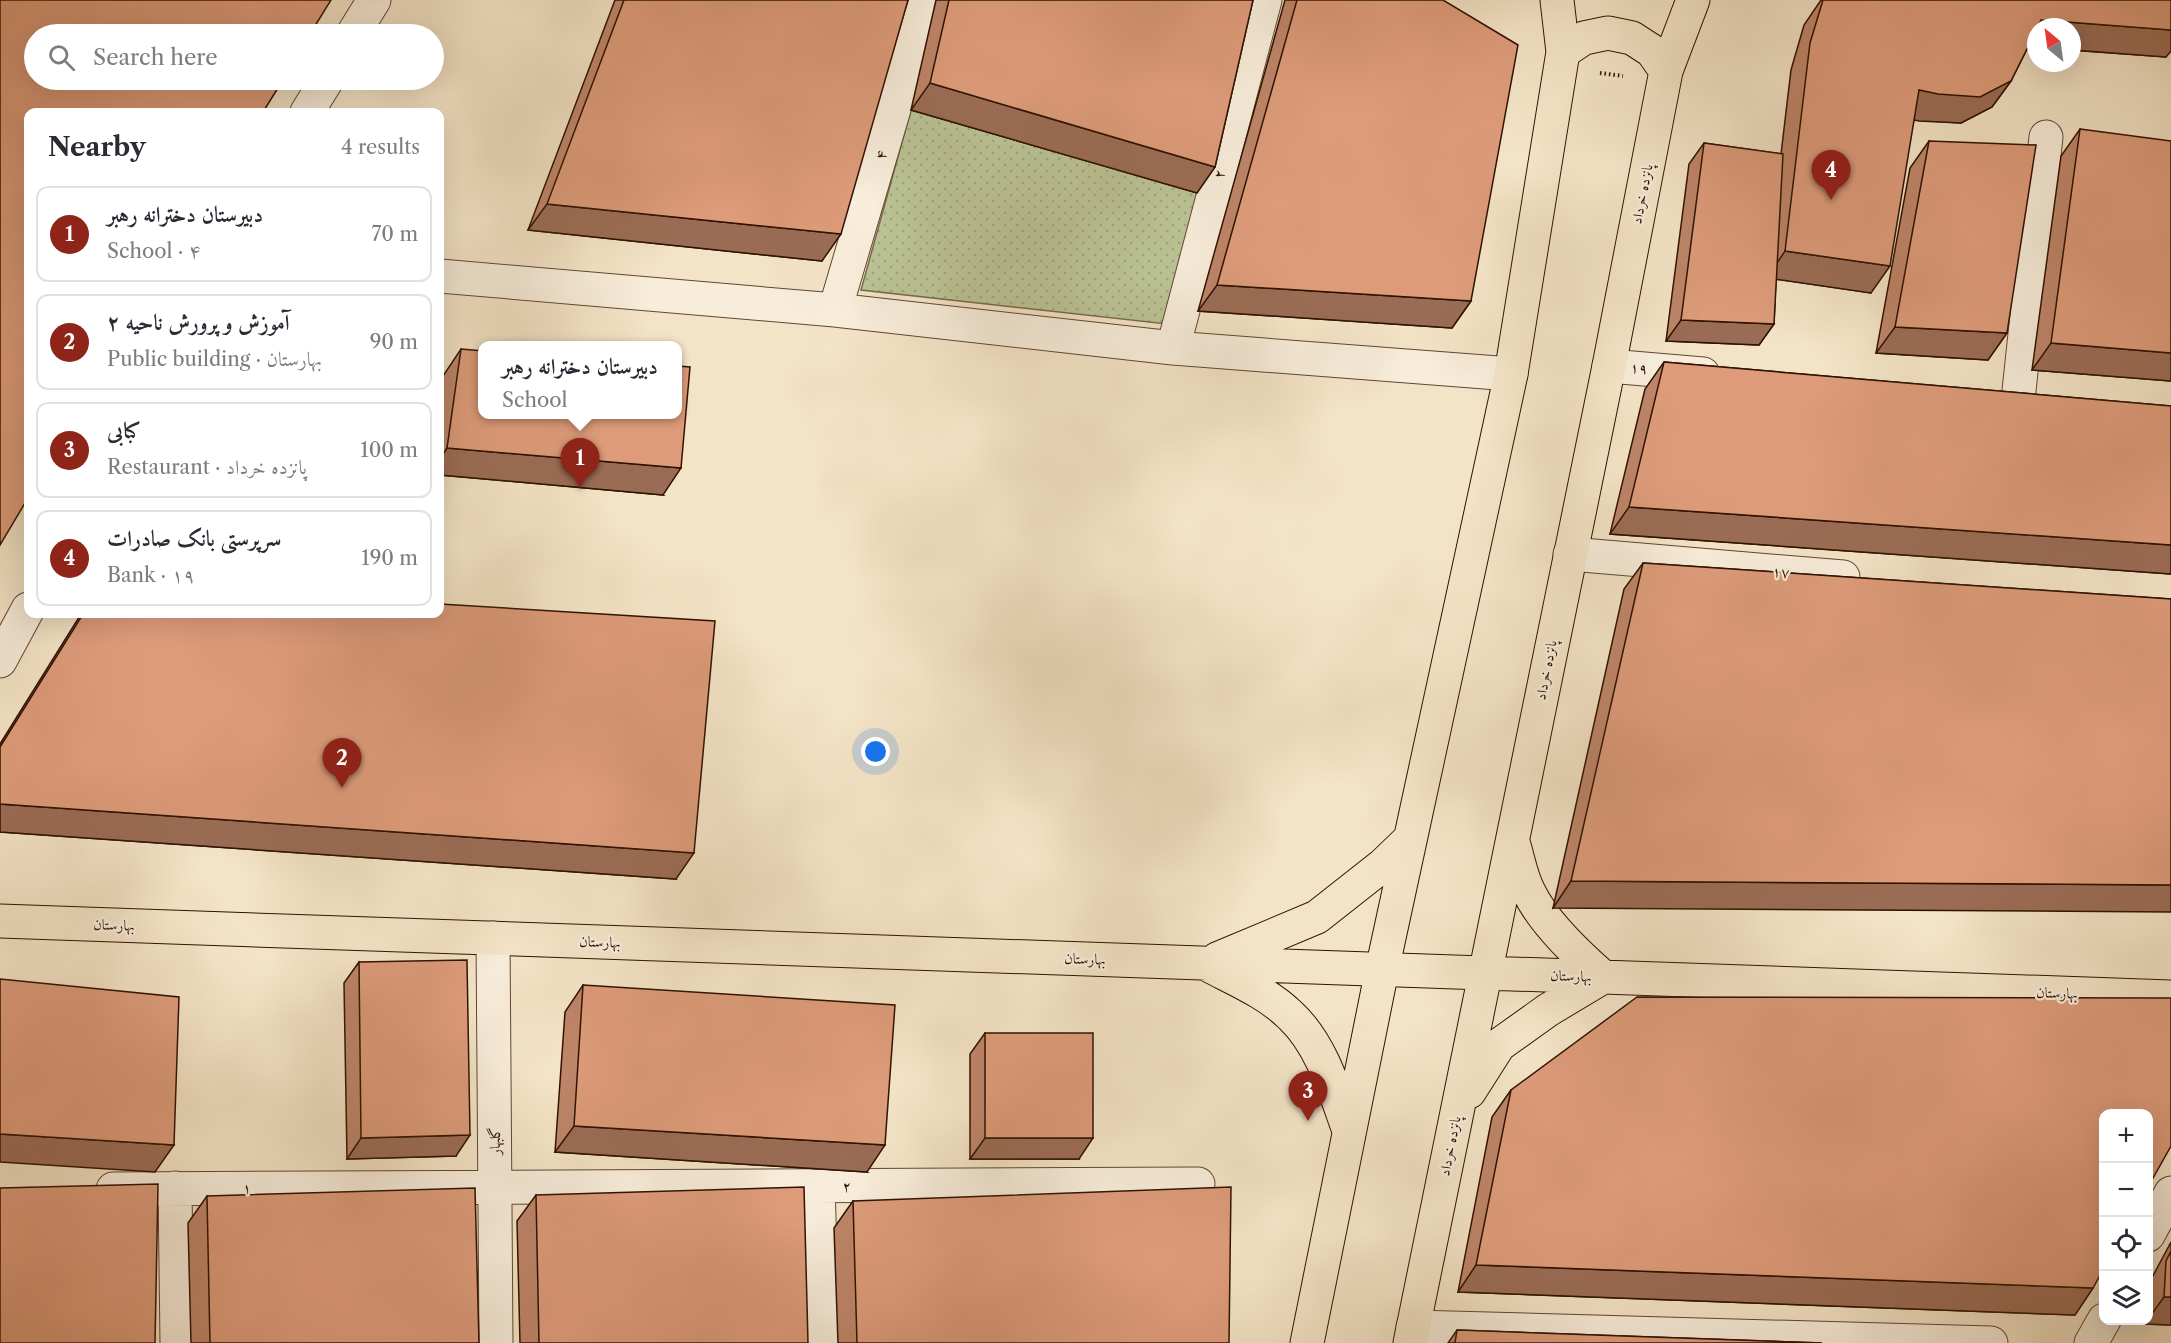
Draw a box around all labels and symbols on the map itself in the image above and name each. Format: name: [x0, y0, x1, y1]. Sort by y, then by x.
north arrow: [2027, 18, 2081, 72]
street label: ۴: [870, 148, 891, 162]
pin: 4: [1812, 150, 1850, 200]
street label: پانزده خرداد: [1626, 161, 1659, 226]
street label: ۲: [1208, 167, 1229, 181]
street label: ۱۹: [1629, 357, 1649, 378]
pin: 1: [560, 438, 600, 488]
street label: ۱۷: [1771, 561, 1791, 582]
street label: پانزده خرداد: [1530, 637, 1563, 702]
your location: [861, 737, 890, 766]
pin: 2: [322, 738, 362, 788]
street label: بهارستان: [93, 914, 135, 936]
street label: بهارستان: [579, 931, 621, 953]
street label: بهارستان: [1064, 948, 1106, 970]
street label: بهارستان: [1550, 965, 1592, 987]
street label: بهارستان: [2036, 982, 2078, 1004]
pin: 3: [1288, 1072, 1328, 1121]
street label: پانزده خرداد: [1434, 1113, 1467, 1178]
street label: گلبهار: [485, 1127, 505, 1157]
street label: ۲: [843, 1176, 851, 1195]
street label: ۱: [243, 1178, 251, 1197]

